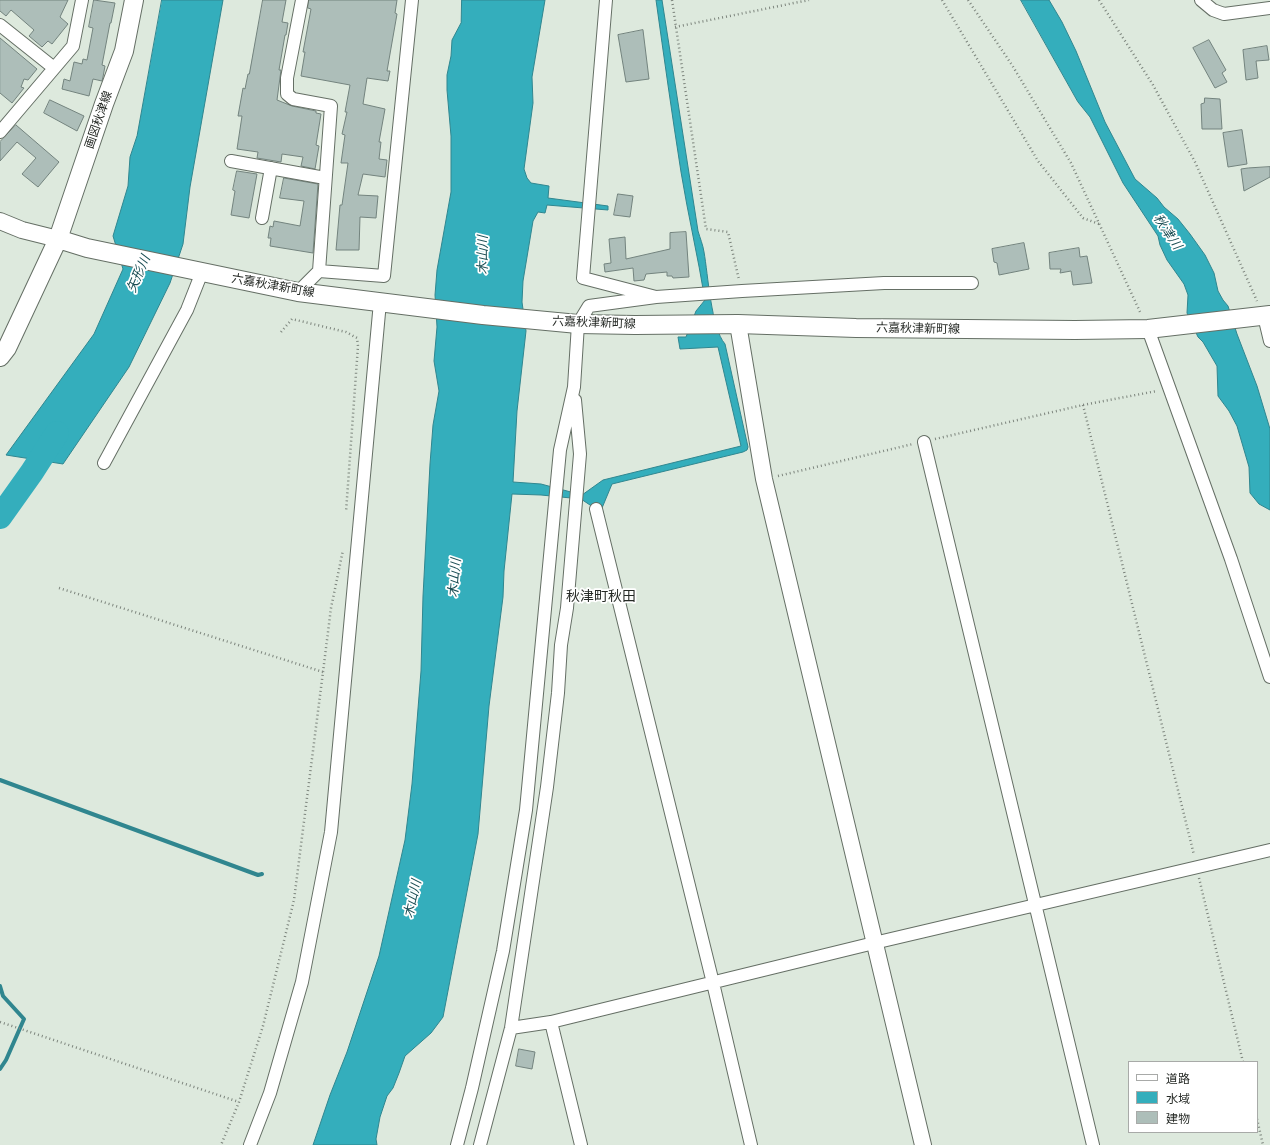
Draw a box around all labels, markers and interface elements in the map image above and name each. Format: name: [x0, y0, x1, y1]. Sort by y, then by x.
street label: 画図秋津線: [82, 89, 116, 151]
water label: 秋津川: [1150, 211, 1184, 253]
water label: 木山川: [475, 236, 491, 274]
water label: 矢形川: [124, 253, 154, 295]
street label: 六嘉秋津新町線: [230, 272, 316, 300]
street label: 六嘉秋津新町線: [552, 314, 636, 332]
street label: 六嘉秋津新町線: [876, 321, 960, 337]
water label: 木山川: [446, 558, 464, 598]
district label: 秋津町秋田: [566, 589, 636, 605]
water label: 木山川: [401, 878, 425, 920]
legend: [1128, 1061, 1258, 1133]
text: 道路: [1166, 1072, 1190, 1086]
text: 水域: [1166, 1092, 1190, 1106]
text: 建物: [1166, 1112, 1190, 1126]

